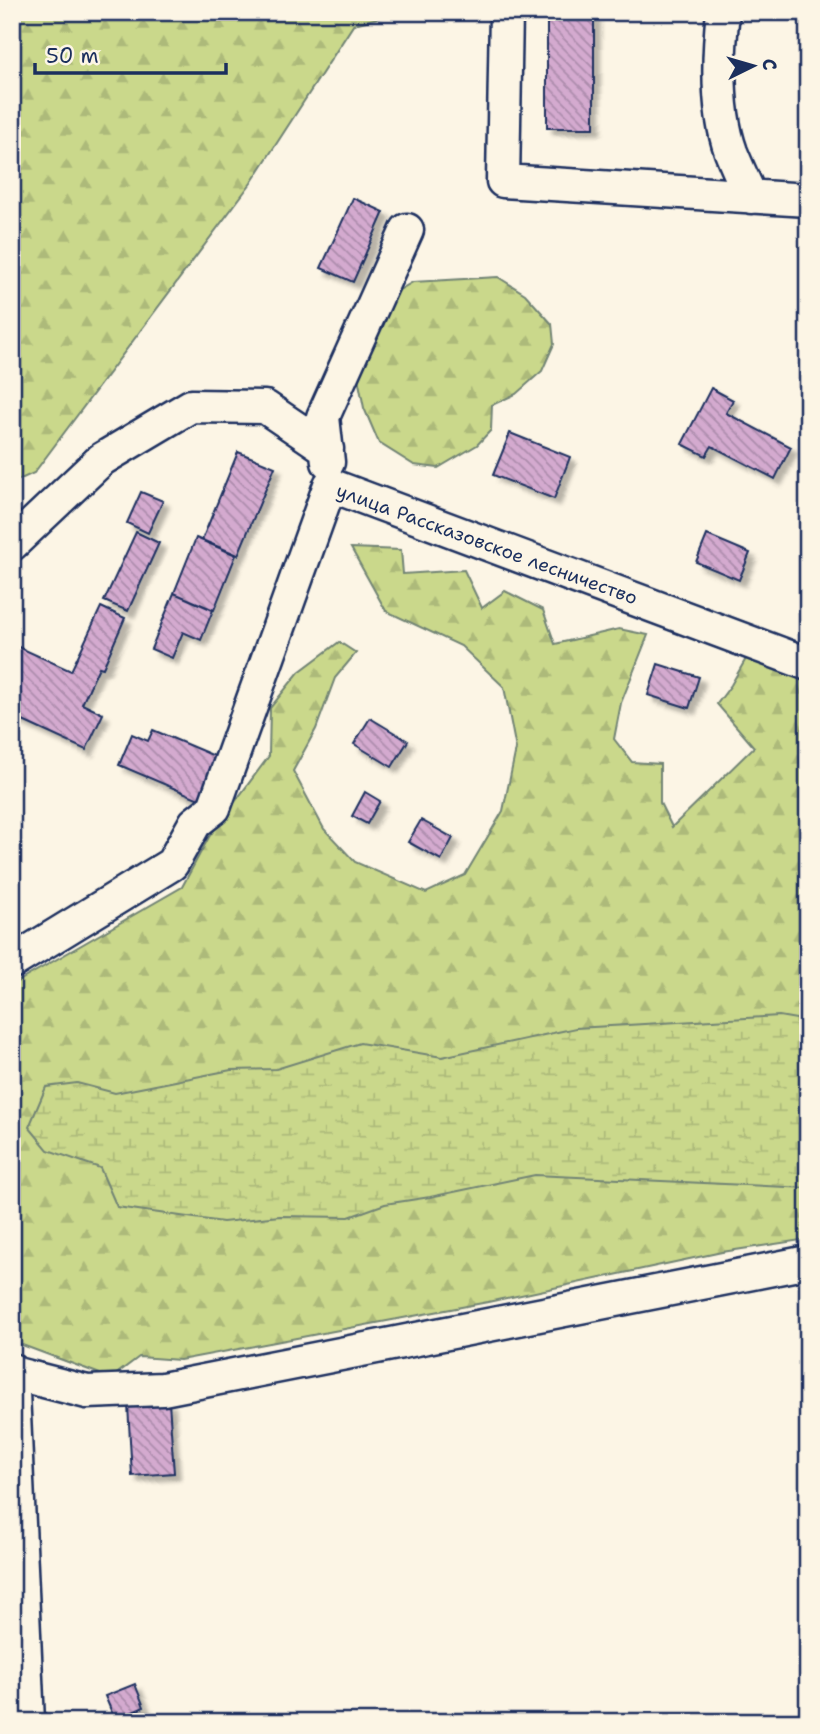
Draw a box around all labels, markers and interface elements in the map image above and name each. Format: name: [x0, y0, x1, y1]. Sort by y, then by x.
scale bar: [35, 32, 226, 76]
north arrow: [718, 32, 788, 102]
text: 50 m: [46, 42, 99, 70]
text: С: [756, 58, 782, 71]
street label: улица Рассказовское лесничество: [333, 478, 641, 610]

